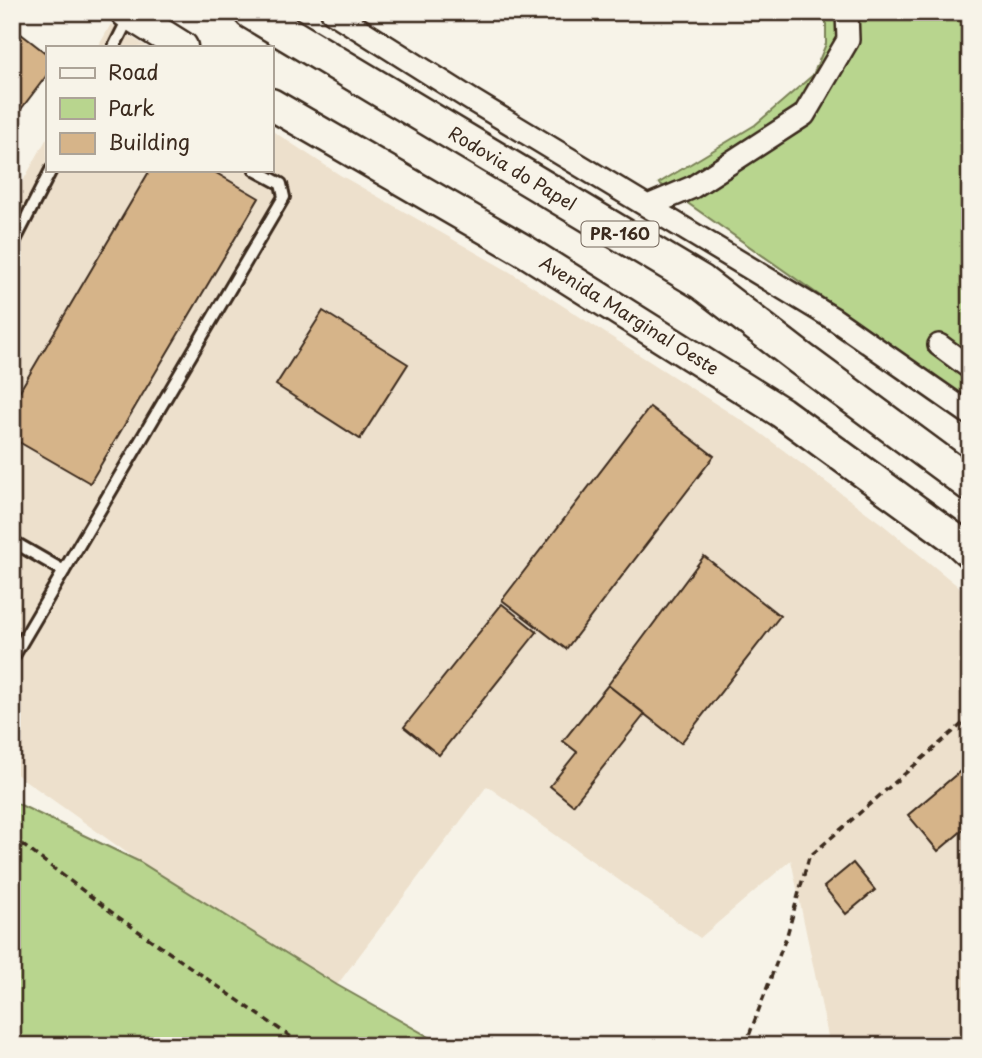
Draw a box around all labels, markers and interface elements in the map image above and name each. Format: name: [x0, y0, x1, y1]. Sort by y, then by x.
legend: [46, 46, 273, 172]
text: Road: [108, 55, 159, 87]
text: Park: [108, 91, 155, 123]
street label: Rodovia do Papel: [444, 119, 582, 217]
text: Building: [108, 125, 190, 157]
road number: PR-160: [582, 222, 658, 246]
street label: Avenida Marginal Oeste: [535, 248, 725, 381]

